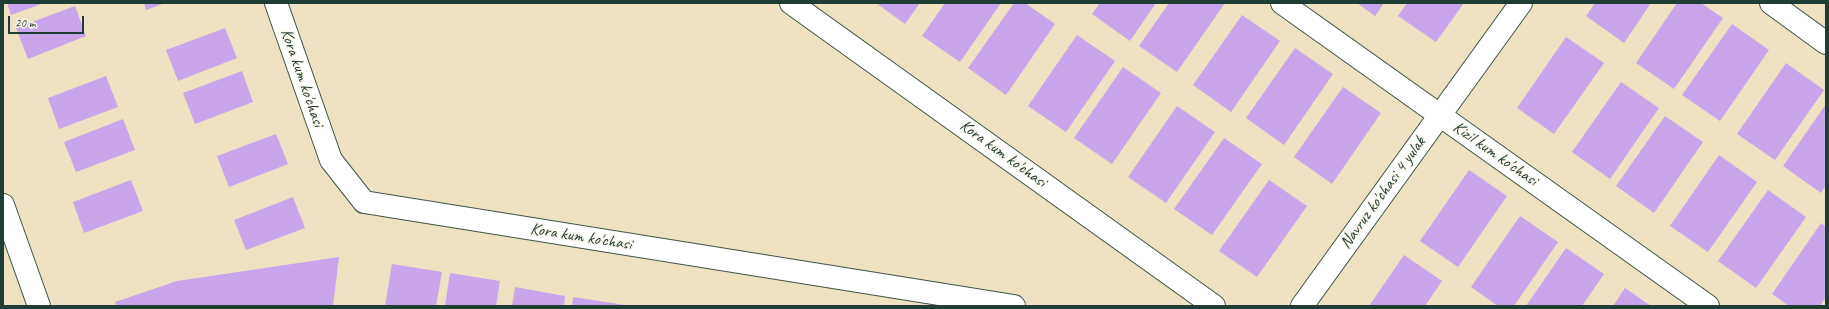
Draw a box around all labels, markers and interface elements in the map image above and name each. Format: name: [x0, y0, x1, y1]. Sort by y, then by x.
scale bar: [10, 8, 86, 34]
text: 20 m: [15, 15, 35, 31]
street label: Kora kum ko'chasi: [276, 26, 328, 130]
street label: Kora kum ko'chasi: [956, 116, 1050, 192]
street label: Kizil kum ko'chasi: [1449, 117, 1541, 191]
street label: Navruz ko'chasi 4 yulak: [1336, 133, 1430, 253]
street label: Kora kum ko'chasi: [529, 219, 633, 255]

